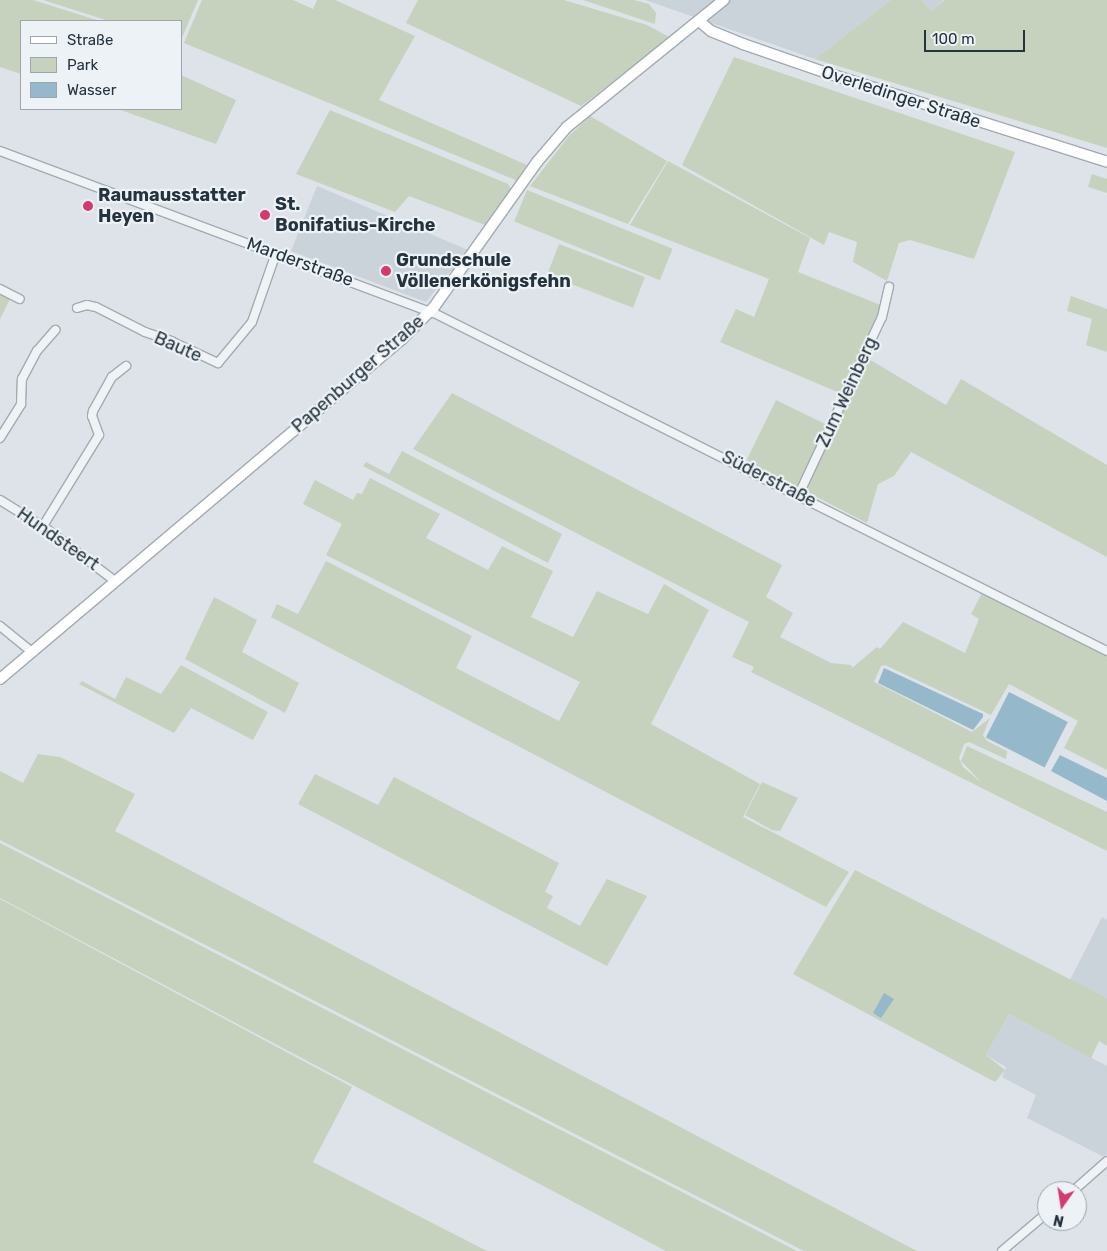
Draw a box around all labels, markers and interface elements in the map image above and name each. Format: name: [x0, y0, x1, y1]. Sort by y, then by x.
legend: [20, 20, 182, 110]
scale bar: [927, 20, 1028, 52]
text: 100 m: [932, 30, 974, 48]
text: Straße: [67, 31, 113, 49]
text: Park: [67, 56, 98, 74]
street label: Overledinger Straße: [818, 61, 984, 133]
text: Wasser: [67, 81, 116, 99]
place label: Raumausstatter Heyen: [98, 185, 246, 228]
place label: St. Bonifatius-Kirche: [275, 194, 435, 236]
marker: Raumausstatter Heyen: [82, 200, 94, 212]
marker: St. Bonifatius-Kirche: [259, 209, 271, 221]
street label: Marderstraße: [244, 233, 356, 291]
place label: Grundschule Völlenerkönigsfehn: [396, 250, 571, 292]
marker: Grundschule Völlenerkönigsfehn: [380, 265, 392, 277]
street label: Papenburger Straße: [287, 310, 429, 438]
street label: Baute: [151, 327, 205, 367]
street label: Zum Weinberg: [812, 333, 882, 451]
street label: Süderstraße: [718, 446, 820, 512]
street label: Hundsteert: [13, 503, 103, 575]
north arrow: [1037, 1181, 1087, 1231]
text: N: [1052, 1211, 1066, 1230]

